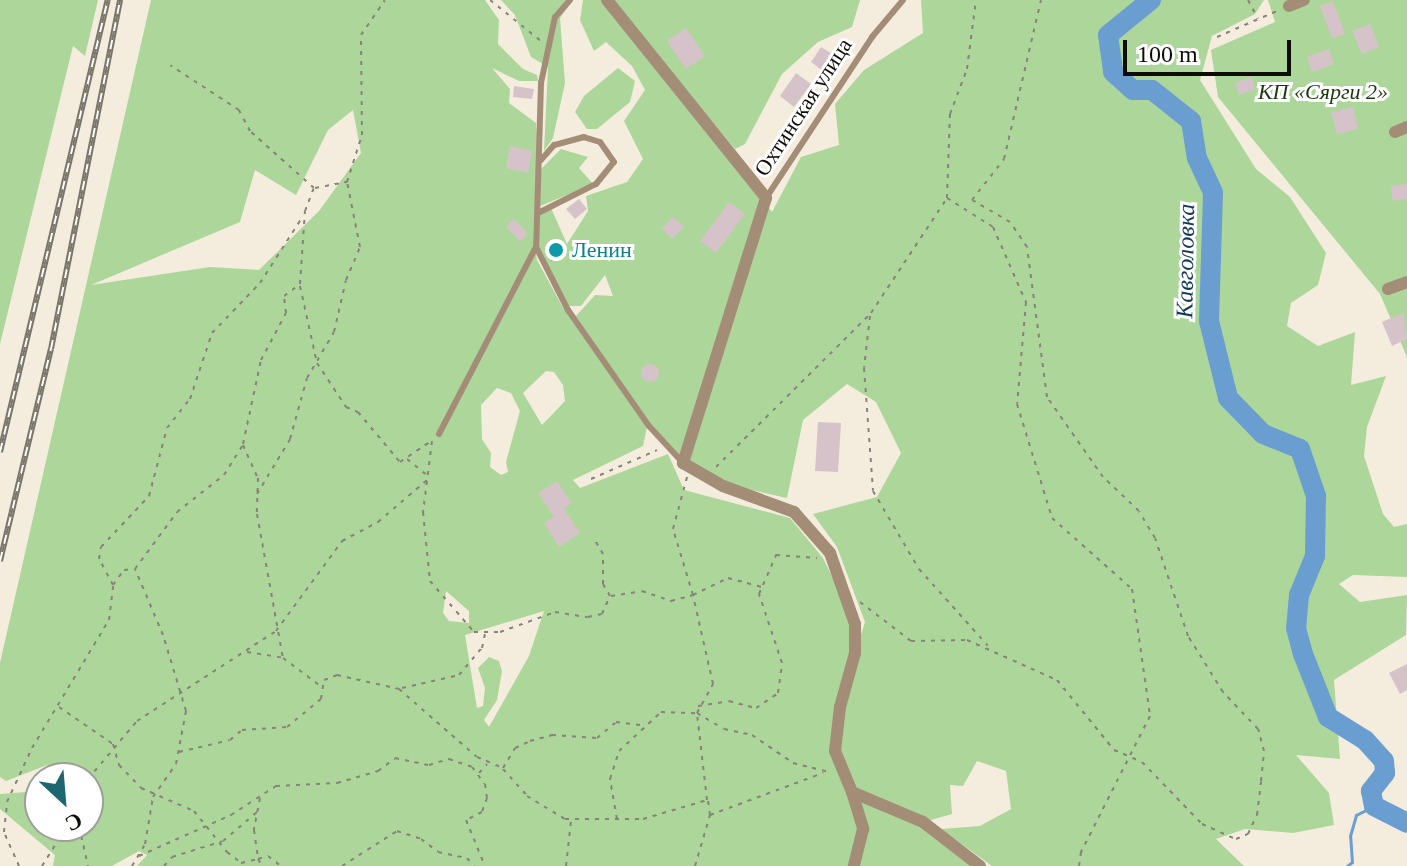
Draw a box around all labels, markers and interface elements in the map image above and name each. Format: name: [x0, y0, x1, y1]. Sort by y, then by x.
scale bar: [1127, 24, 1295, 74]
street label: Охтинская улица: [749, 33, 857, 181]
text: 100 m: [1137, 41, 1198, 67]
park label: КП «Сярги 2»: [1258, 79, 1388, 105]
water label: Кавголовка: [1171, 203, 1201, 319]
place label: Ленин: [572, 237, 632, 263]
marker: Ленин: [547, 241, 565, 259]
north arrow: [24, 762, 104, 842]
text: С: [61, 808, 86, 837]

